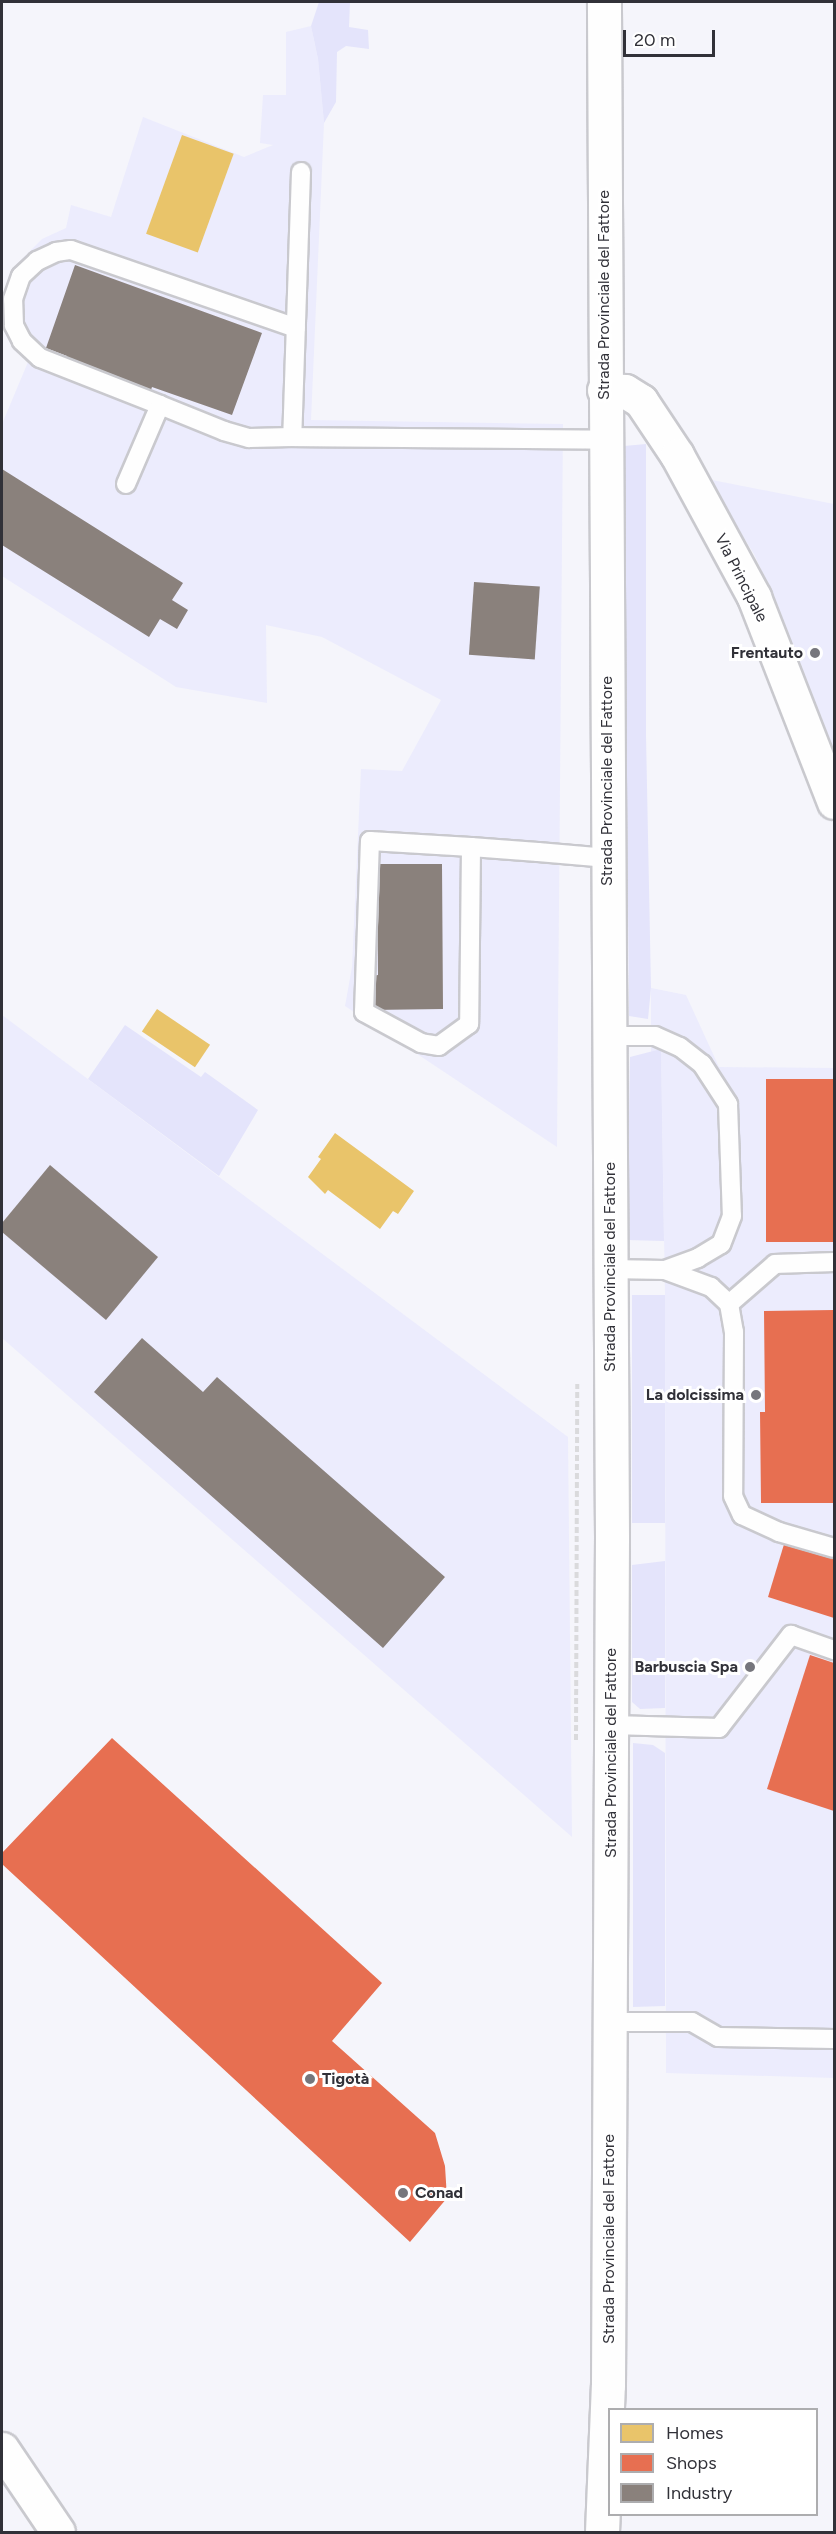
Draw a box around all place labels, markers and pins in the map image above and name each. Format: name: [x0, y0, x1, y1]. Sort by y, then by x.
place label: Frentauto: [731, 643, 803, 663]
marker: Frentauto: [808, 646, 822, 660]
place label: La dolcissima: [646, 1385, 744, 1405]
marker: La dolcissima: [749, 1388, 763, 1402]
place label: Barbuscia Spa: [634, 1657, 738, 1677]
marker: Barbuscia Spa: [743, 1660, 757, 1674]
place label: Tigotà: [322, 2069, 369, 2089]
marker: Tigotà: [303, 2072, 317, 2086]
place label: Conad: [415, 2183, 463, 2203]
marker: Conad: [396, 2186, 410, 2200]

